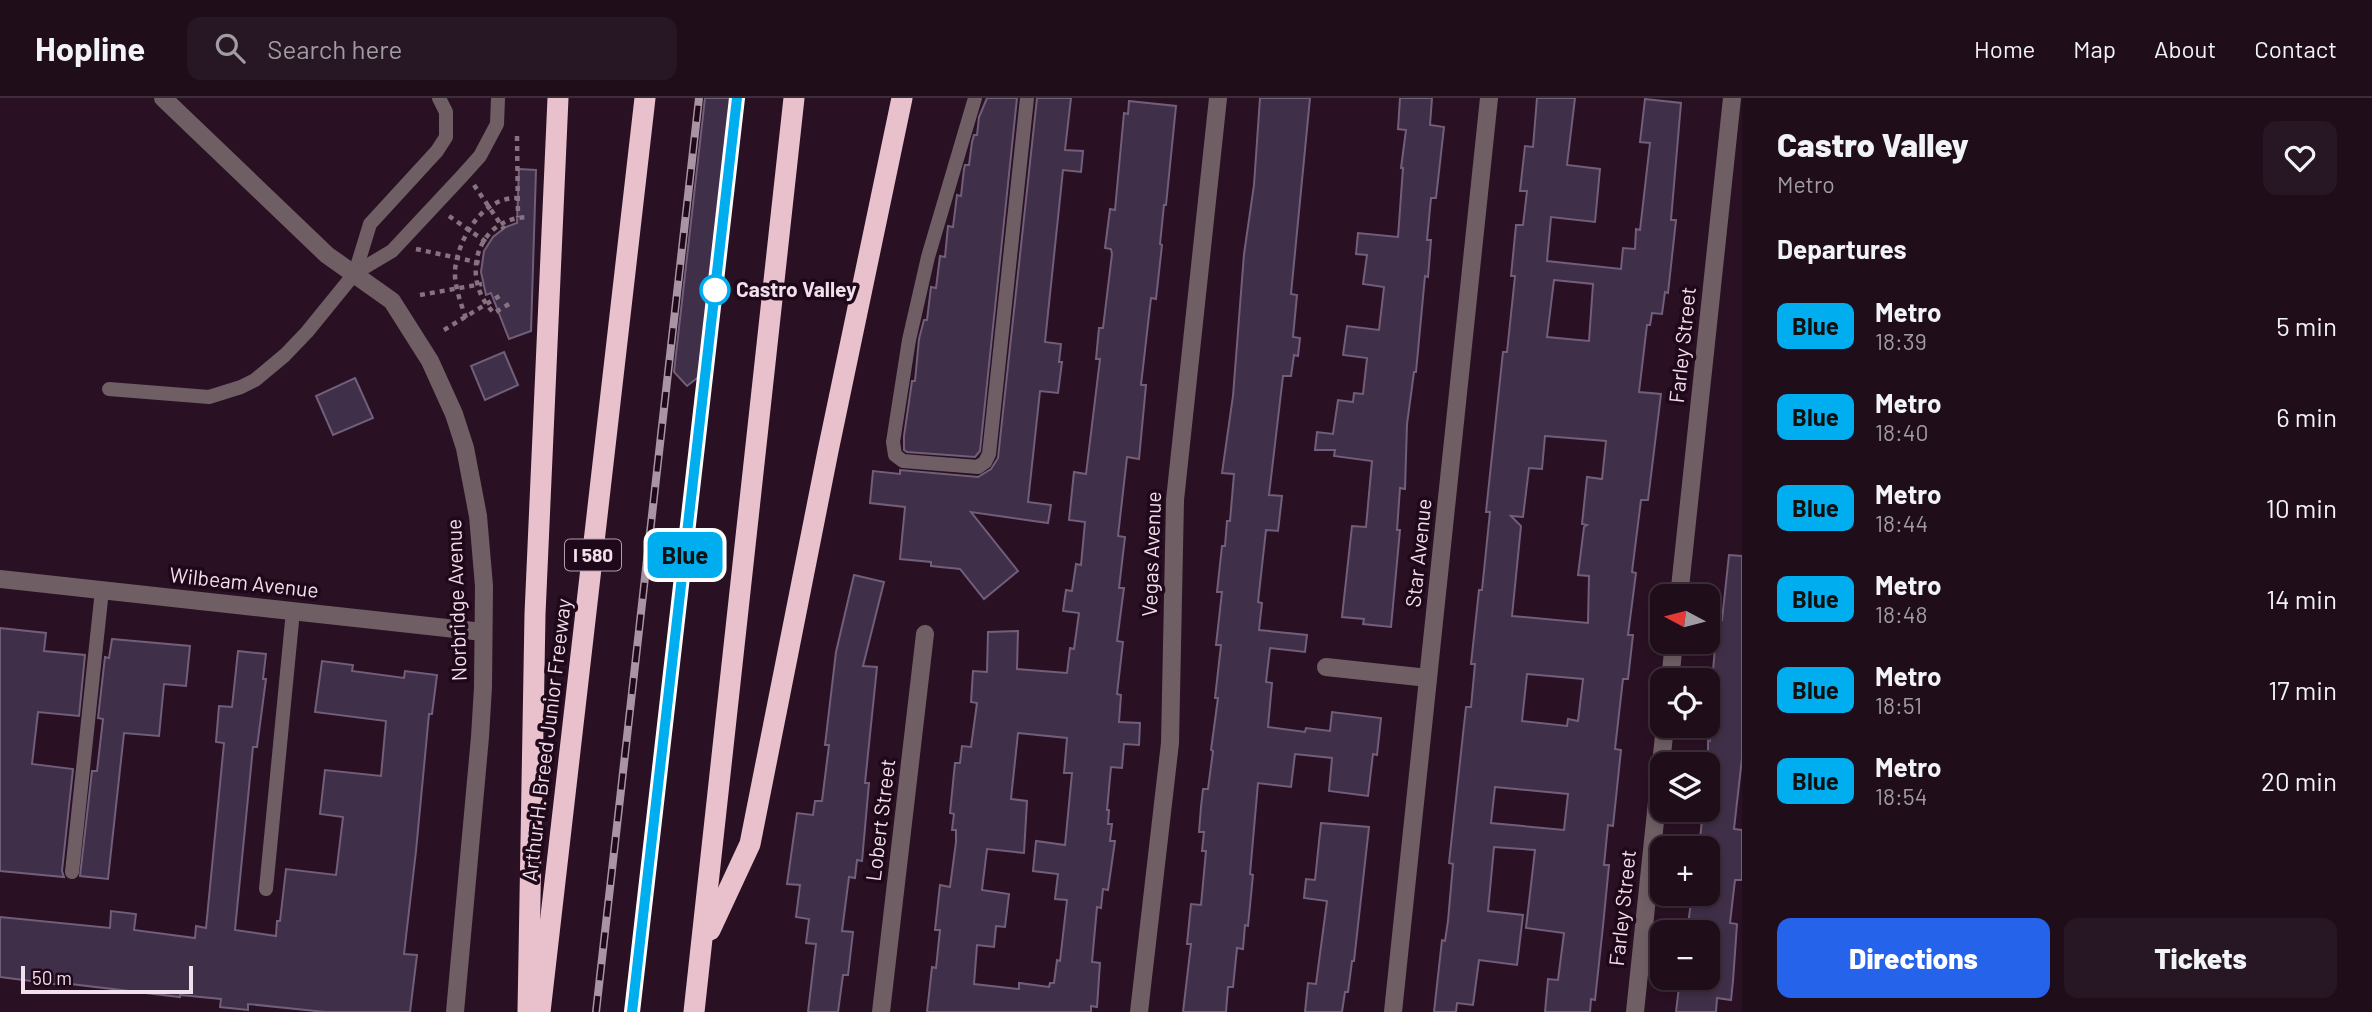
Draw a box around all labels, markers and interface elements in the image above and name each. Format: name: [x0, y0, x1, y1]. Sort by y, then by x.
search box: [187, 17, 677, 80]
text: Hopline: [35, 28, 145, 68]
icon: search: [211, 29, 249, 67]
text: Search here: [267, 33, 402, 64]
text: Home: [1974, 34, 2035, 63]
text: Map: [2073, 34, 2116, 63]
text: About: [2154, 34, 2216, 63]
text: Contact: [2254, 34, 2337, 63]
button: heart: [2263, 121, 2337, 195]
text: Castro Valley: [1777, 124, 1969, 164]
text: Metro: [1777, 170, 1835, 198]
text: Departures: [1777, 233, 1907, 264]
marker: Castro Valley: [700, 275, 730, 305]
place label: Castro Valley: [736, 276, 857, 301]
street label: Farley Street: [1663, 286, 1700, 404]
text: Metro: [1875, 296, 1941, 327]
text: 5 min: [2276, 310, 2337, 341]
text: Blue: [1792, 311, 1839, 340]
text: 18:39: [1875, 327, 1927, 355]
text: Metro: [1875, 387, 1941, 418]
text: 6 min: [2276, 401, 2337, 432]
text: Blue: [1792, 402, 1839, 431]
text: 18:40: [1875, 418, 1929, 446]
text: Metro: [1875, 478, 1941, 509]
street label: Vegas Avenue: [1136, 491, 1165, 617]
text: 10 min: [2266, 492, 2337, 523]
text: Blue: [1792, 493, 1839, 522]
street label: Star Avenue: [1399, 497, 1436, 608]
text: 18:44: [1875, 509, 1928, 537]
street label: Norbridge Avenue: [440, 518, 471, 682]
line badge: Blue: [636, 532, 734, 578]
road number: I 580: [565, 540, 621, 570]
text: Blue: [662, 540, 708, 569]
street label: Wilbeam Avenue: [168, 561, 320, 602]
text: Metro: [1875, 569, 1941, 600]
text: 14 min: [2266, 583, 2337, 614]
north arrow: [1650, 584, 1720, 654]
map controls: [1650, 584, 1720, 990]
text: Blue: [1792, 584, 1839, 613]
street label: Arthur H. Breed Junior Freeway: [516, 596, 575, 883]
text: 18:48: [1875, 600, 1928, 628]
text: Metro: [1875, 660, 1941, 691]
button: locate: [1650, 668, 1720, 738]
text: 17 min: [2268, 674, 2337, 705]
text: Blue: [1792, 675, 1839, 704]
text: 18:51: [1875, 691, 1922, 719]
text: Metro: [1875, 751, 1941, 782]
button: layers: [1650, 752, 1720, 822]
street label: Lobert Street: [860, 757, 899, 882]
text: 20 min: [2261, 765, 2337, 796]
text: Blue: [1792, 766, 1839, 795]
text: 18:54: [1875, 782, 1927, 810]
button: +: [1650, 836, 1720, 906]
street label: Farley Street: [1603, 849, 1640, 967]
button: Directions: [1777, 918, 2050, 998]
button: Tickets: [2064, 918, 2337, 998]
button: −: [1650, 920, 1720, 990]
scale bar: [21, 963, 192, 995]
text: 50 m: [32, 966, 72, 989]

